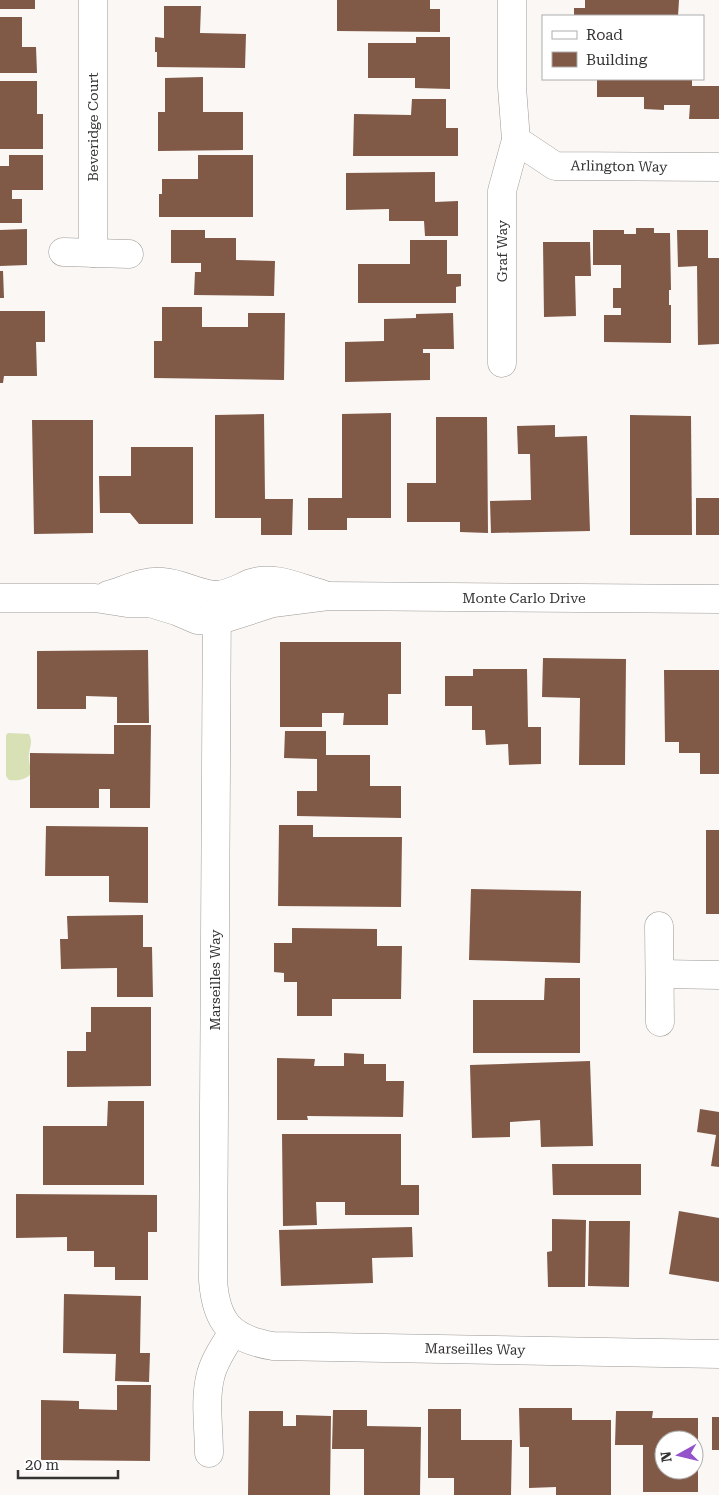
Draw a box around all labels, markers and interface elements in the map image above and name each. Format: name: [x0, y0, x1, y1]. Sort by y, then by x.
legend: [542, 15, 704, 80]
text: Road: [586, 26, 623, 44]
text: Building: [586, 51, 648, 69]
street label: Beveridge Court: [85, 72, 101, 182]
street label: Arlington Way: [570, 157, 668, 175]
street label: Graf Way: [494, 219, 510, 282]
street label: Monte Carlo Drive: [462, 590, 586, 606]
street label: Marseilles Way: [207, 929, 223, 1030]
street label: Marseilles Way: [424, 1340, 526, 1358]
north arrow: [654, 1430, 704, 1480]
scale bar: [18, 1448, 118, 1480]
text: N: [657, 1450, 675, 1463]
text: 20 m: [25, 1456, 60, 1474]

